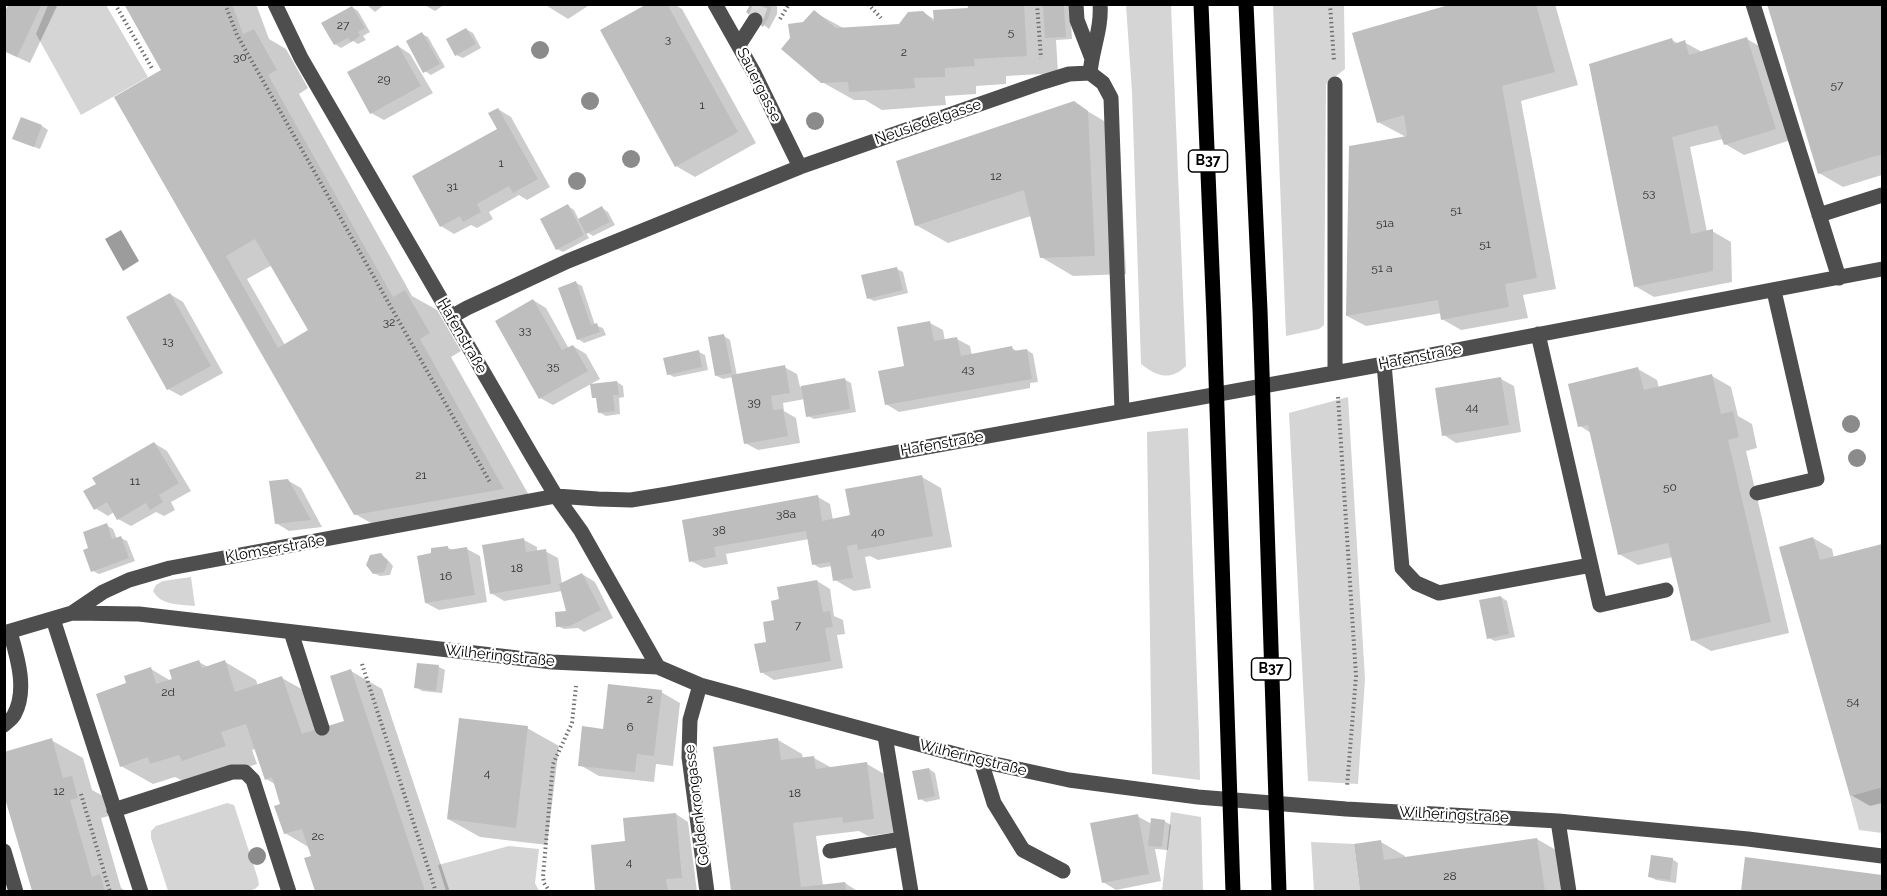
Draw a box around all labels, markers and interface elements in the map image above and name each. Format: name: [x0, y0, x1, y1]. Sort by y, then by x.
house number: 27: [337, 18, 349, 32]
house number: 5: [1008, 25, 1014, 39]
house number: 3: [665, 32, 671, 46]
street label: Sauergasse: [733, 45, 785, 125]
house number: 2: [901, 45, 907, 59]
house number: 30: [233, 50, 247, 64]
house number: 29: [377, 72, 391, 86]
house number: 57: [1831, 78, 1843, 92]
street label: Neusiedelgasse: [872, 95, 984, 149]
house number: 1: [699, 98, 705, 112]
road number: B37: [1188, 150, 1228, 172]
house number: 1: [498, 156, 504, 170]
house number: 12: [990, 169, 1002, 183]
house number: 31: [446, 179, 458, 193]
house number: 53: [1643, 186, 1655, 200]
house number: 51: [1450, 203, 1462, 217]
house number: 51a: [1376, 216, 1394, 230]
house number: 51: [1479, 237, 1491, 251]
house number: 51 a: [1371, 261, 1393, 275]
street label: Hafenstraße: [433, 295, 491, 377]
house number: 32: [383, 315, 395, 329]
house number: 33: [519, 323, 531, 337]
house number: 13: [162, 334, 174, 348]
street label: Hafenstraße: [1377, 340, 1463, 374]
house number: 35: [547, 359, 559, 373]
house number: 43: [962, 362, 974, 376]
house number: 39: [747, 395, 761, 409]
house number: 44: [1465, 400, 1479, 414]
street label: Hafenstraße: [899, 428, 985, 460]
house number: 21: [415, 468, 427, 482]
house number: 11: [130, 474, 140, 488]
house number: 50: [1663, 480, 1677, 494]
house number: 38a: [776, 507, 796, 521]
house number: 38: [712, 523, 726, 537]
house number: 40: [871, 525, 885, 539]
street label: Klomserstraße: [224, 531, 326, 567]
house number: 18: [511, 561, 523, 575]
house number: 16: [440, 569, 452, 583]
house number: 7: [795, 618, 801, 632]
street label: Wilheringstraße: [444, 641, 556, 671]
road number: B37: [1252, 658, 1290, 680]
house number: 2d: [161, 685, 175, 699]
house number: 2: [647, 692, 653, 706]
house number: 54: [1846, 694, 1860, 708]
house number: 6: [626, 720, 634, 734]
street label: Wilheringstraße: [918, 736, 1028, 780]
street label: Goldenkrongasse: [681, 743, 713, 867]
house number: 4: [484, 766, 490, 780]
house number: 12: [53, 784, 65, 798]
house number: 18: [789, 786, 801, 800]
street label: Wilheringstraße: [1399, 803, 1509, 827]
house number: 2c: [312, 829, 324, 843]
house number: 4: [626, 855, 632, 869]
house number: 28: [1443, 869, 1457, 883]

